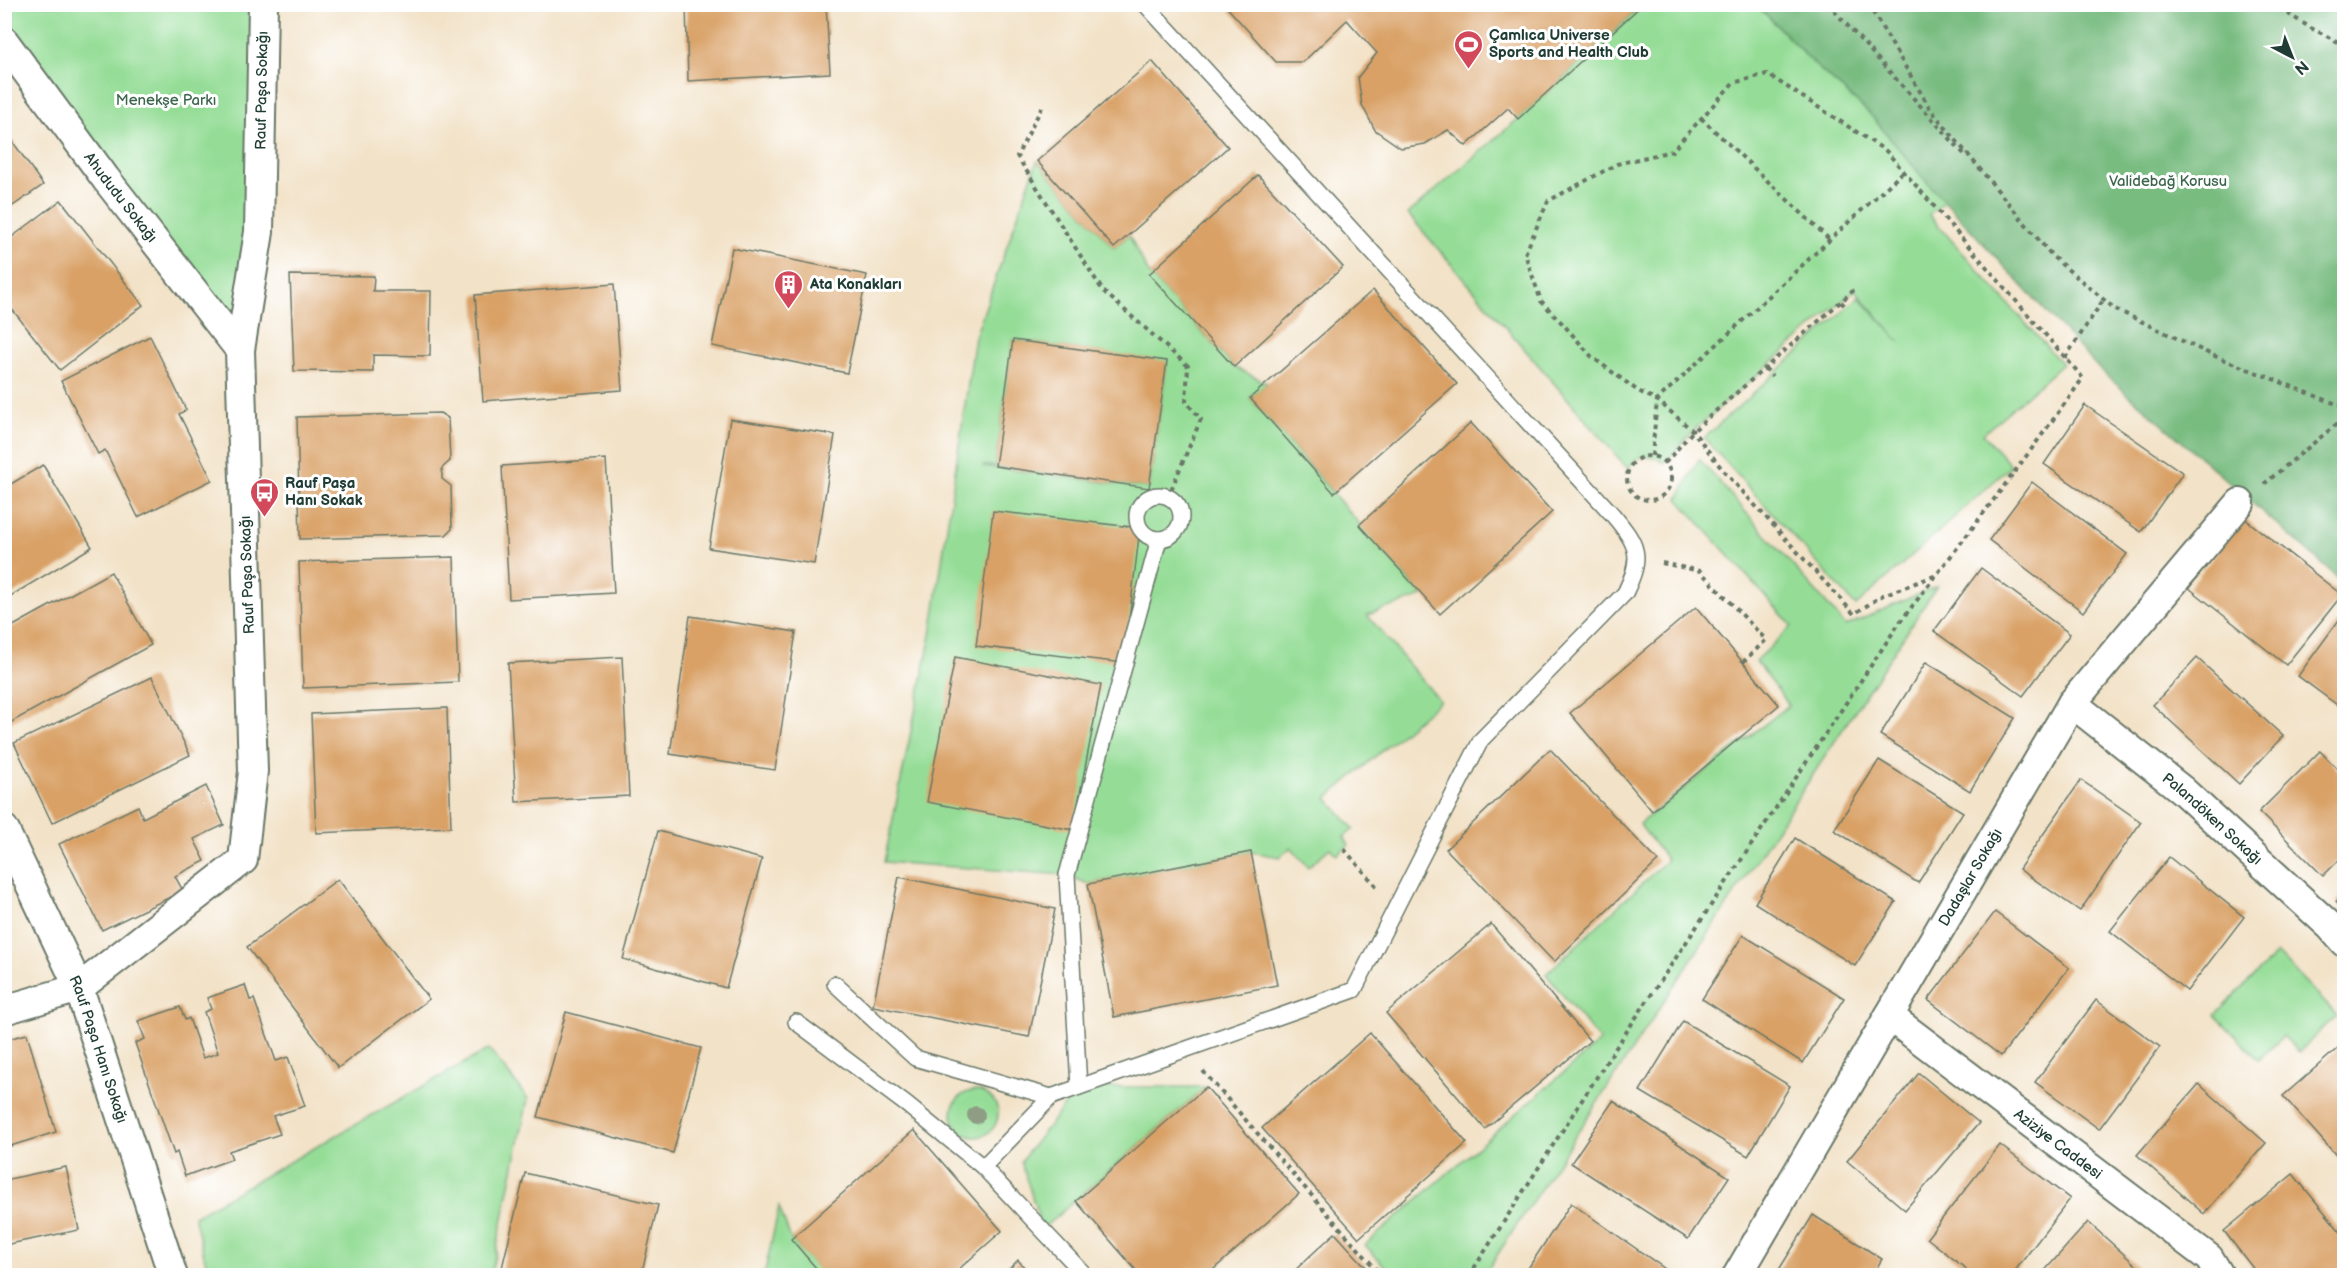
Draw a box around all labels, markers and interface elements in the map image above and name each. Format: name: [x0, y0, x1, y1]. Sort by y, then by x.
place label: Çamlıca Universe Sports and Health Club: [1489, 26, 1649, 62]
north arrow: [2262, 27, 2322, 87]
sports icon: Çamlıca Universe Sports and Health Club: [1452, 28, 1484, 70]
street label: Rauf Paşa Sokağı: [251, 31, 273, 150]
text: N: [2290, 56, 2312, 78]
park label: Menekşe Parkı: [116, 91, 216, 110]
street label: Ahududu Sokağı: [79, 149, 161, 246]
park label: Validebağ Korusu: [2109, 172, 2227, 191]
building icon: Ata Konakları: [773, 268, 805, 310]
place label: Ata Konakları: [809, 275, 902, 294]
place label: Rauf Paşa Hanı Sokak: [285, 474, 363, 510]
bus stop icon: Rauf Paşa Hanı Sokak: [248, 476, 280, 518]
street label: Rauf Paşa Sokağı: [236, 515, 259, 635]
street label: Palandöken Sokağı: [2158, 769, 2266, 869]
street label: Dadaşlar Sokağı: [1935, 825, 2007, 930]
street label: Rauf Paşa Hanı Sokağı: [64, 972, 131, 1125]
street label: Aziziye Caddesi: [2010, 1105, 2106, 1184]

